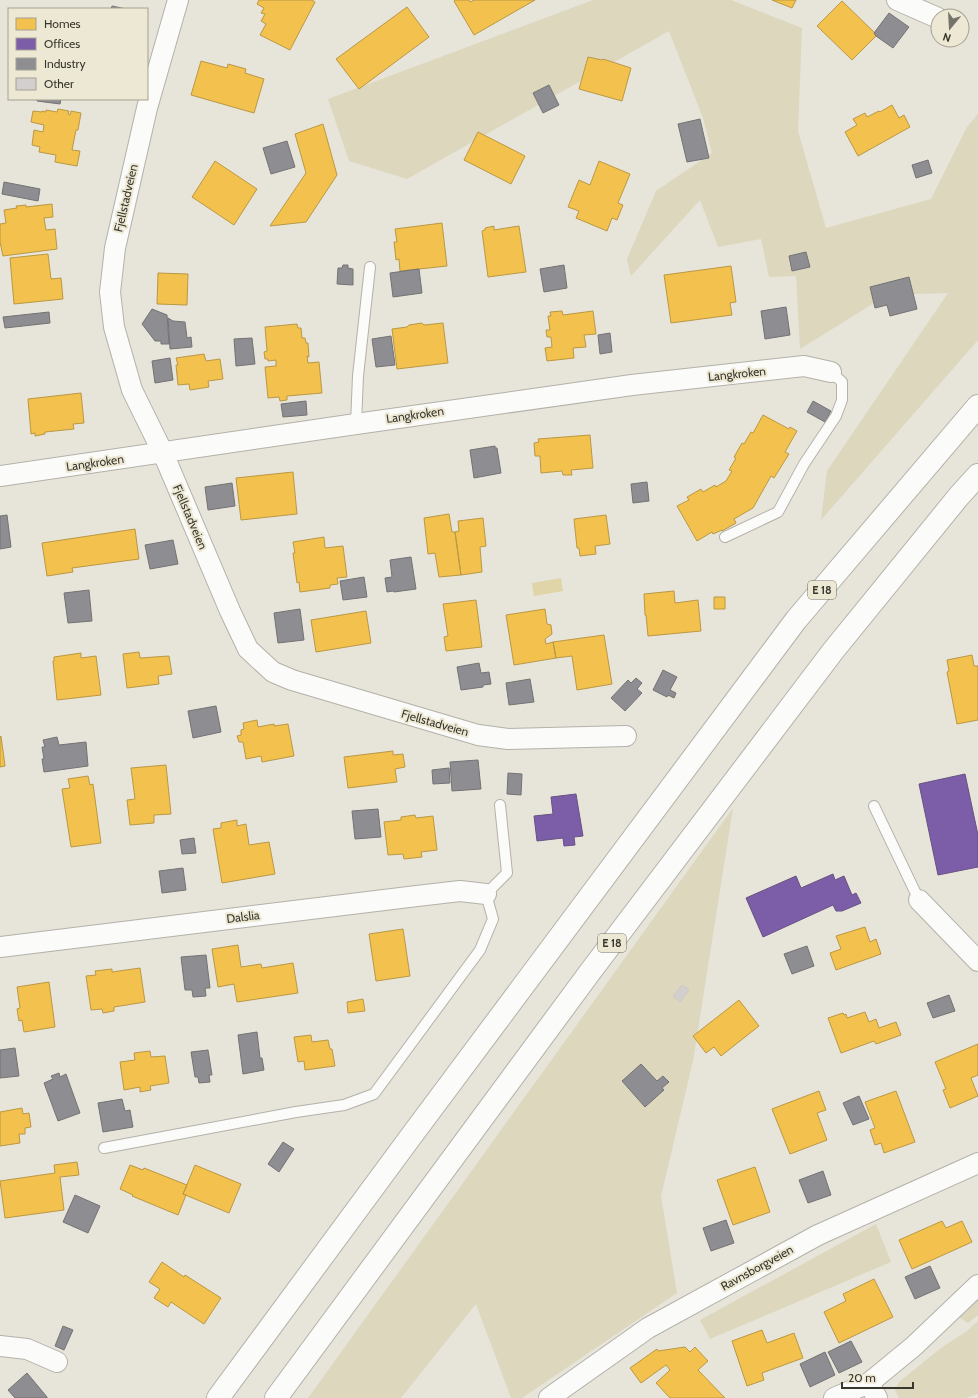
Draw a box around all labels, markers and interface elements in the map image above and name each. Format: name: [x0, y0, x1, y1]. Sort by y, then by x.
legend: [8, 8, 148, 100]
north arrow: [930, 8, 970, 48]
text: Homes: [44, 16, 81, 31]
text: N: [941, 30, 953, 45]
text: Offices: [44, 36, 80, 51]
text: Industry: [44, 56, 85, 71]
text: Other: [44, 76, 74, 91]
street label: Fjellstadveien: [110, 162, 141, 233]
street label: Langkroken: [707, 363, 767, 384]
street label: Langkroken: [385, 403, 445, 426]
street label: Langkroken: [65, 451, 125, 474]
street label: Fjellstadveien: [170, 482, 211, 552]
road number: E 18: [808, 581, 836, 599]
street label: Fjellstadveien: [400, 706, 471, 739]
street label: Dalslia: [225, 907, 261, 926]
road number: E 18: [598, 934, 626, 952]
street label: Ravnsborgveien: [718, 1241, 796, 1294]
scale bar: [842, 1364, 913, 1390]
text: 20 m: [848, 1370, 876, 1385]

